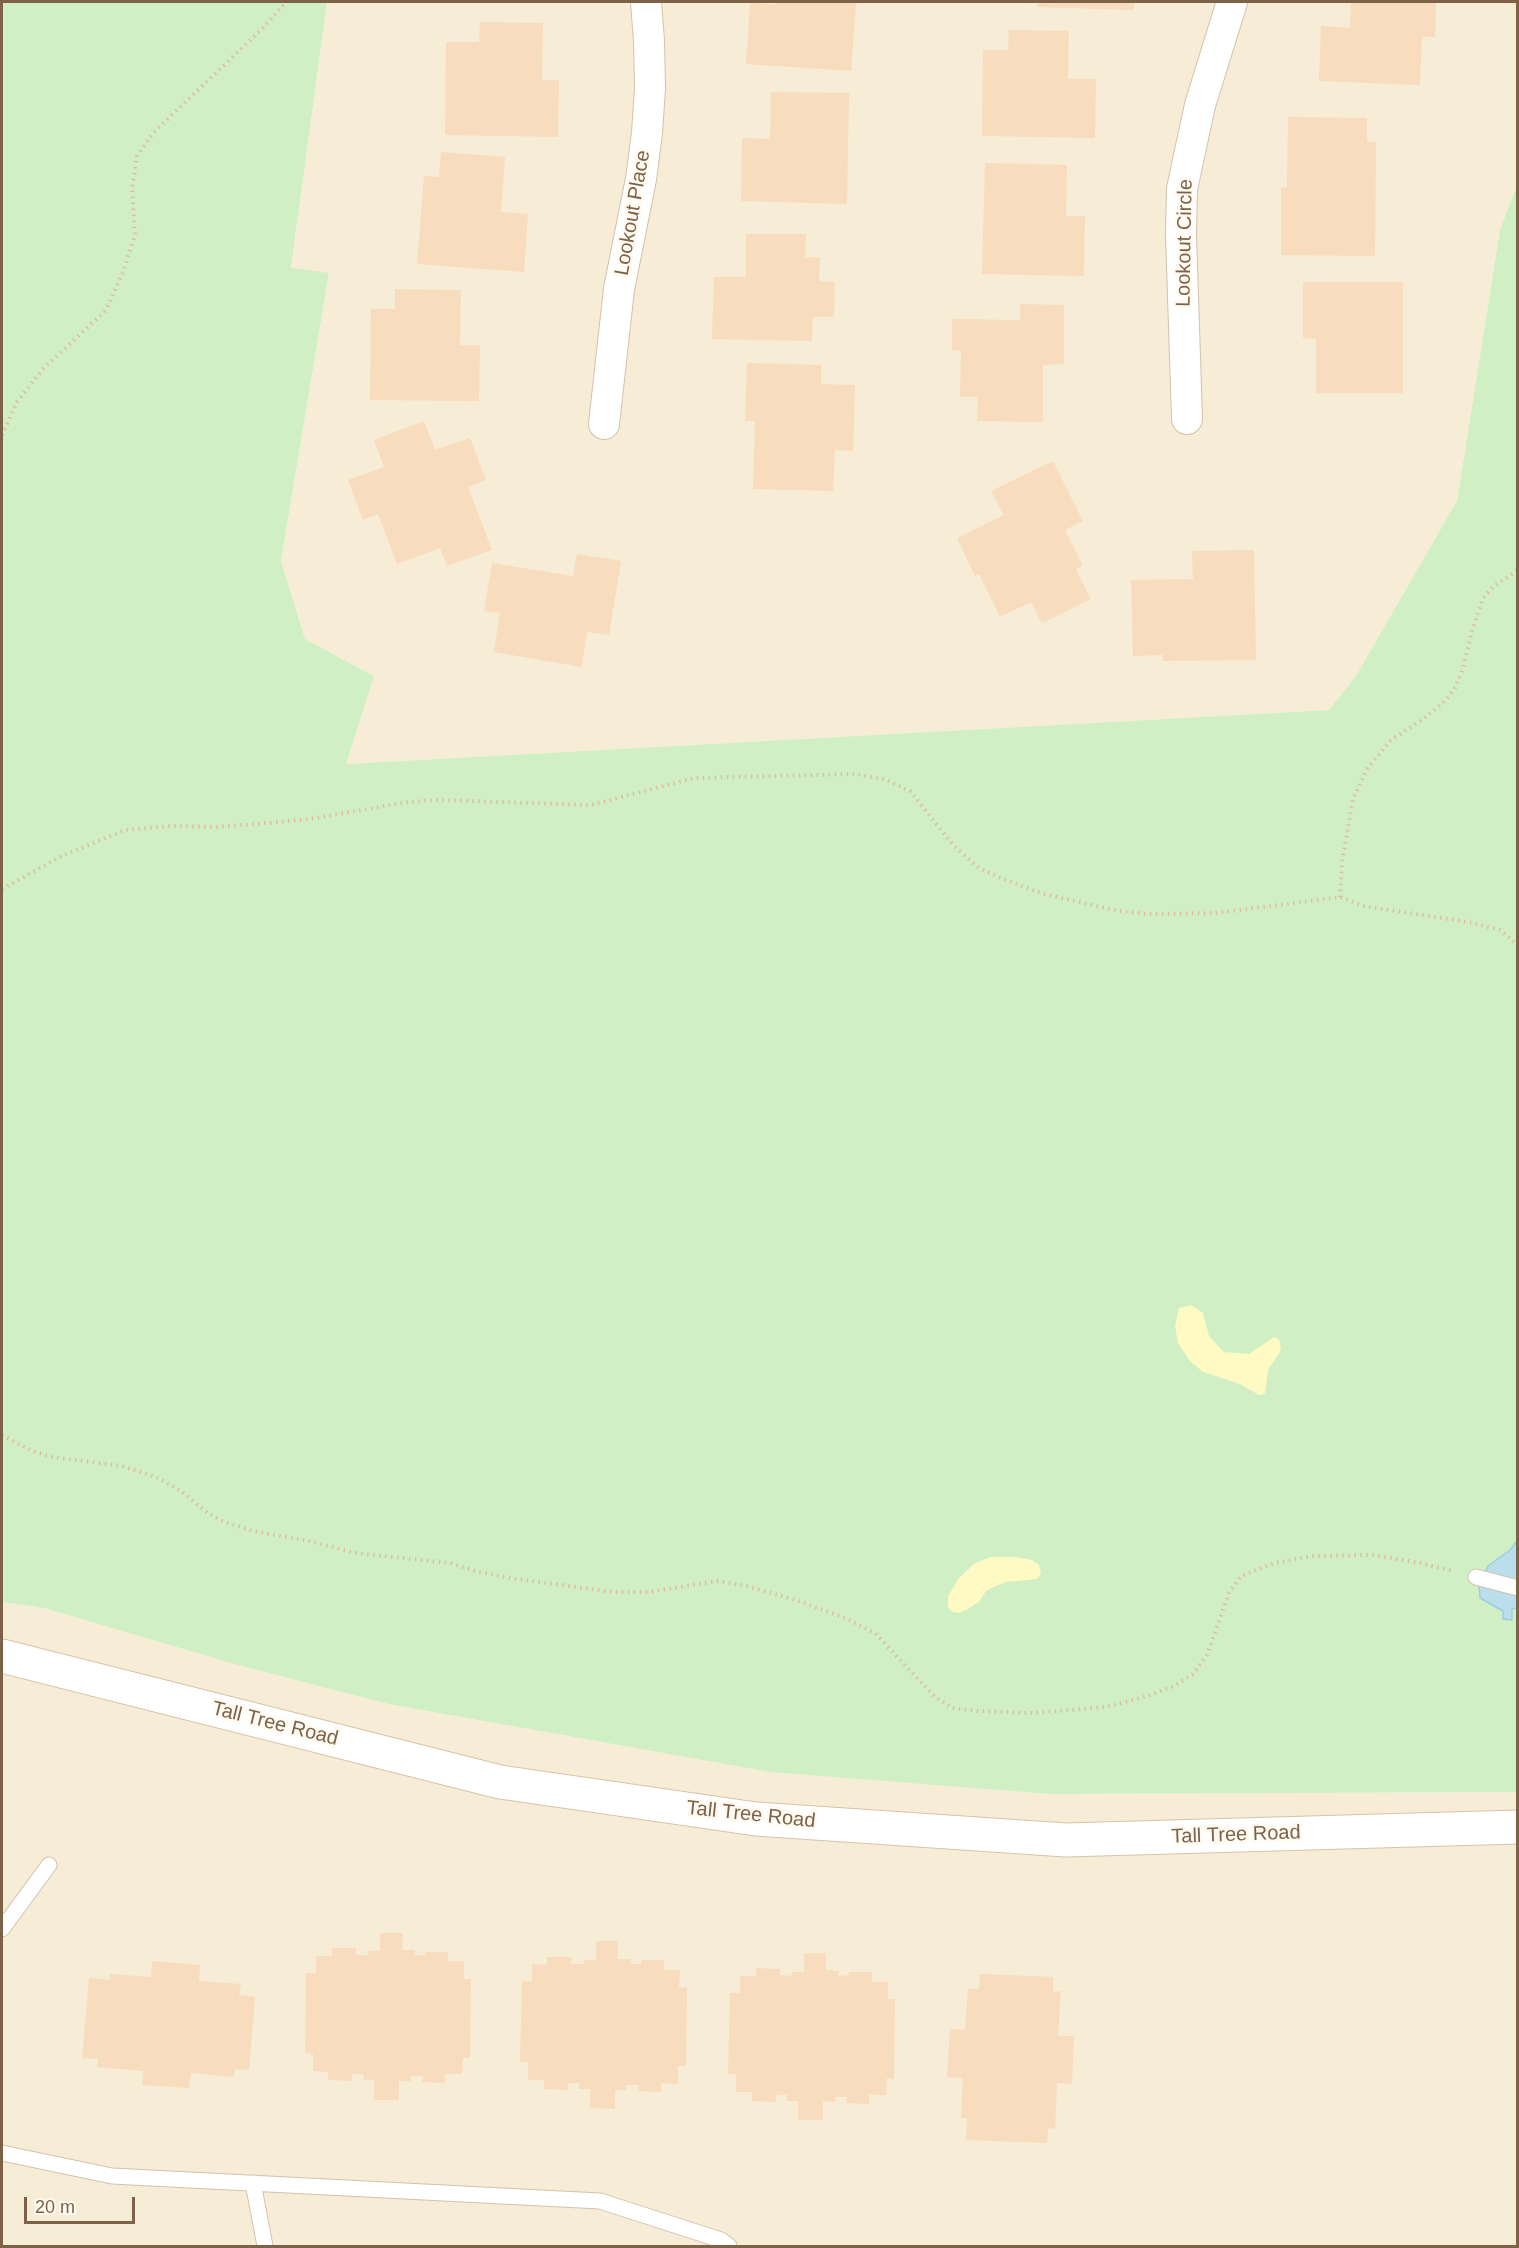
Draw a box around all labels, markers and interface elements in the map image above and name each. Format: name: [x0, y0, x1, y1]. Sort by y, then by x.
street label: Lookout Place: [610, 149, 656, 277]
street label: Lookout Circle: [1172, 179, 1198, 307]
street label: Tall Tree Road: [209, 1697, 341, 1751]
street label: Tall Tree Road: [685, 1796, 817, 1834]
street label: Tall Tree Road: [1171, 1821, 1301, 1849]
scale bar: [27, 2185, 138, 2223]
text: 20 m: [35, 2197, 75, 2217]

